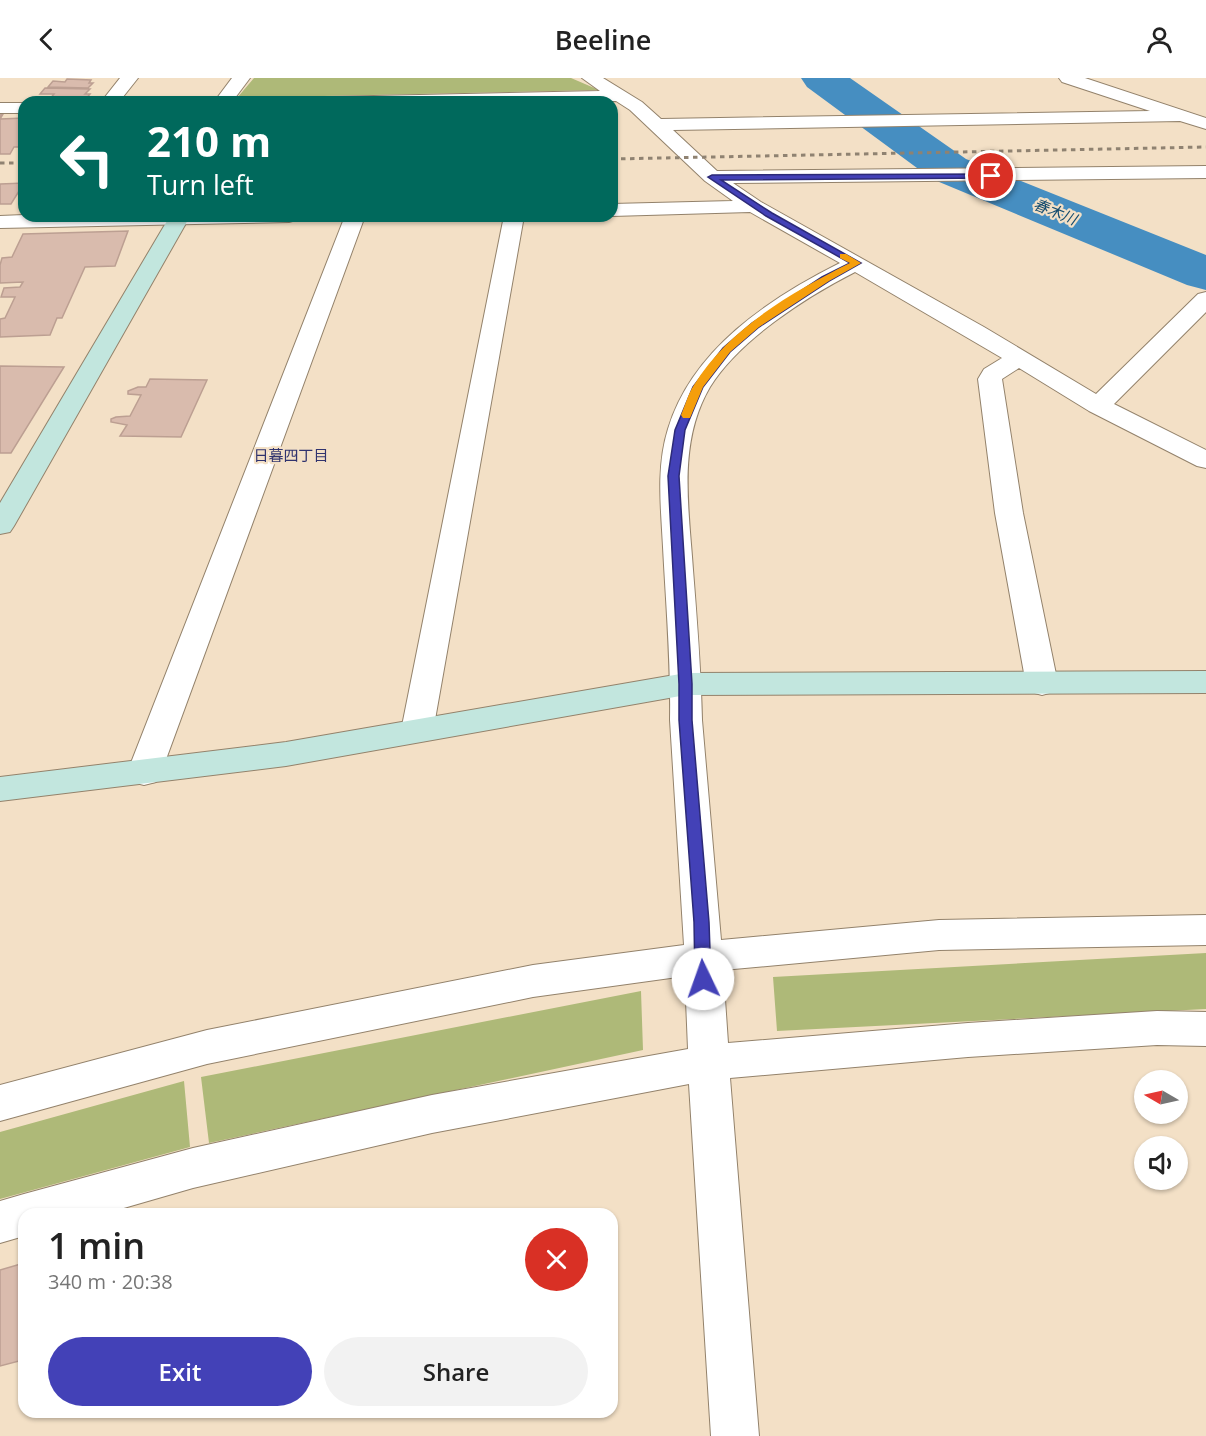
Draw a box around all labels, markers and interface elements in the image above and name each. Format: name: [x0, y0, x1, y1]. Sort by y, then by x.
text: Beeline: [555, 21, 651, 58]
icon: back: [30, 23, 63, 56]
icon: person: [1143, 23, 1176, 56]
text: 210 m: [147, 112, 271, 169]
icon: left: [48, 120, 126, 198]
pin: [965, 150, 1016, 201]
icon: arrive: [974, 159, 1007, 192]
text: Turn left: [147, 166, 254, 203]
water label: 春木川: [1031, 193, 1082, 230]
district label: 日暮四丁目: [253, 445, 329, 465]
position arrow: [671, 947, 735, 1011]
north arrow: [1134, 1070, 1188, 1124]
map controls: [1134, 1070, 1188, 1190]
button: sound: [1134, 1136, 1188, 1190]
text: 1 min: [48, 1221, 145, 1270]
button: close: [525, 1228, 588, 1291]
text: 340 m · 20:38: [48, 1268, 173, 1295]
button: Exit: [48, 1337, 312, 1406]
button: Share: [324, 1337, 588, 1406]

